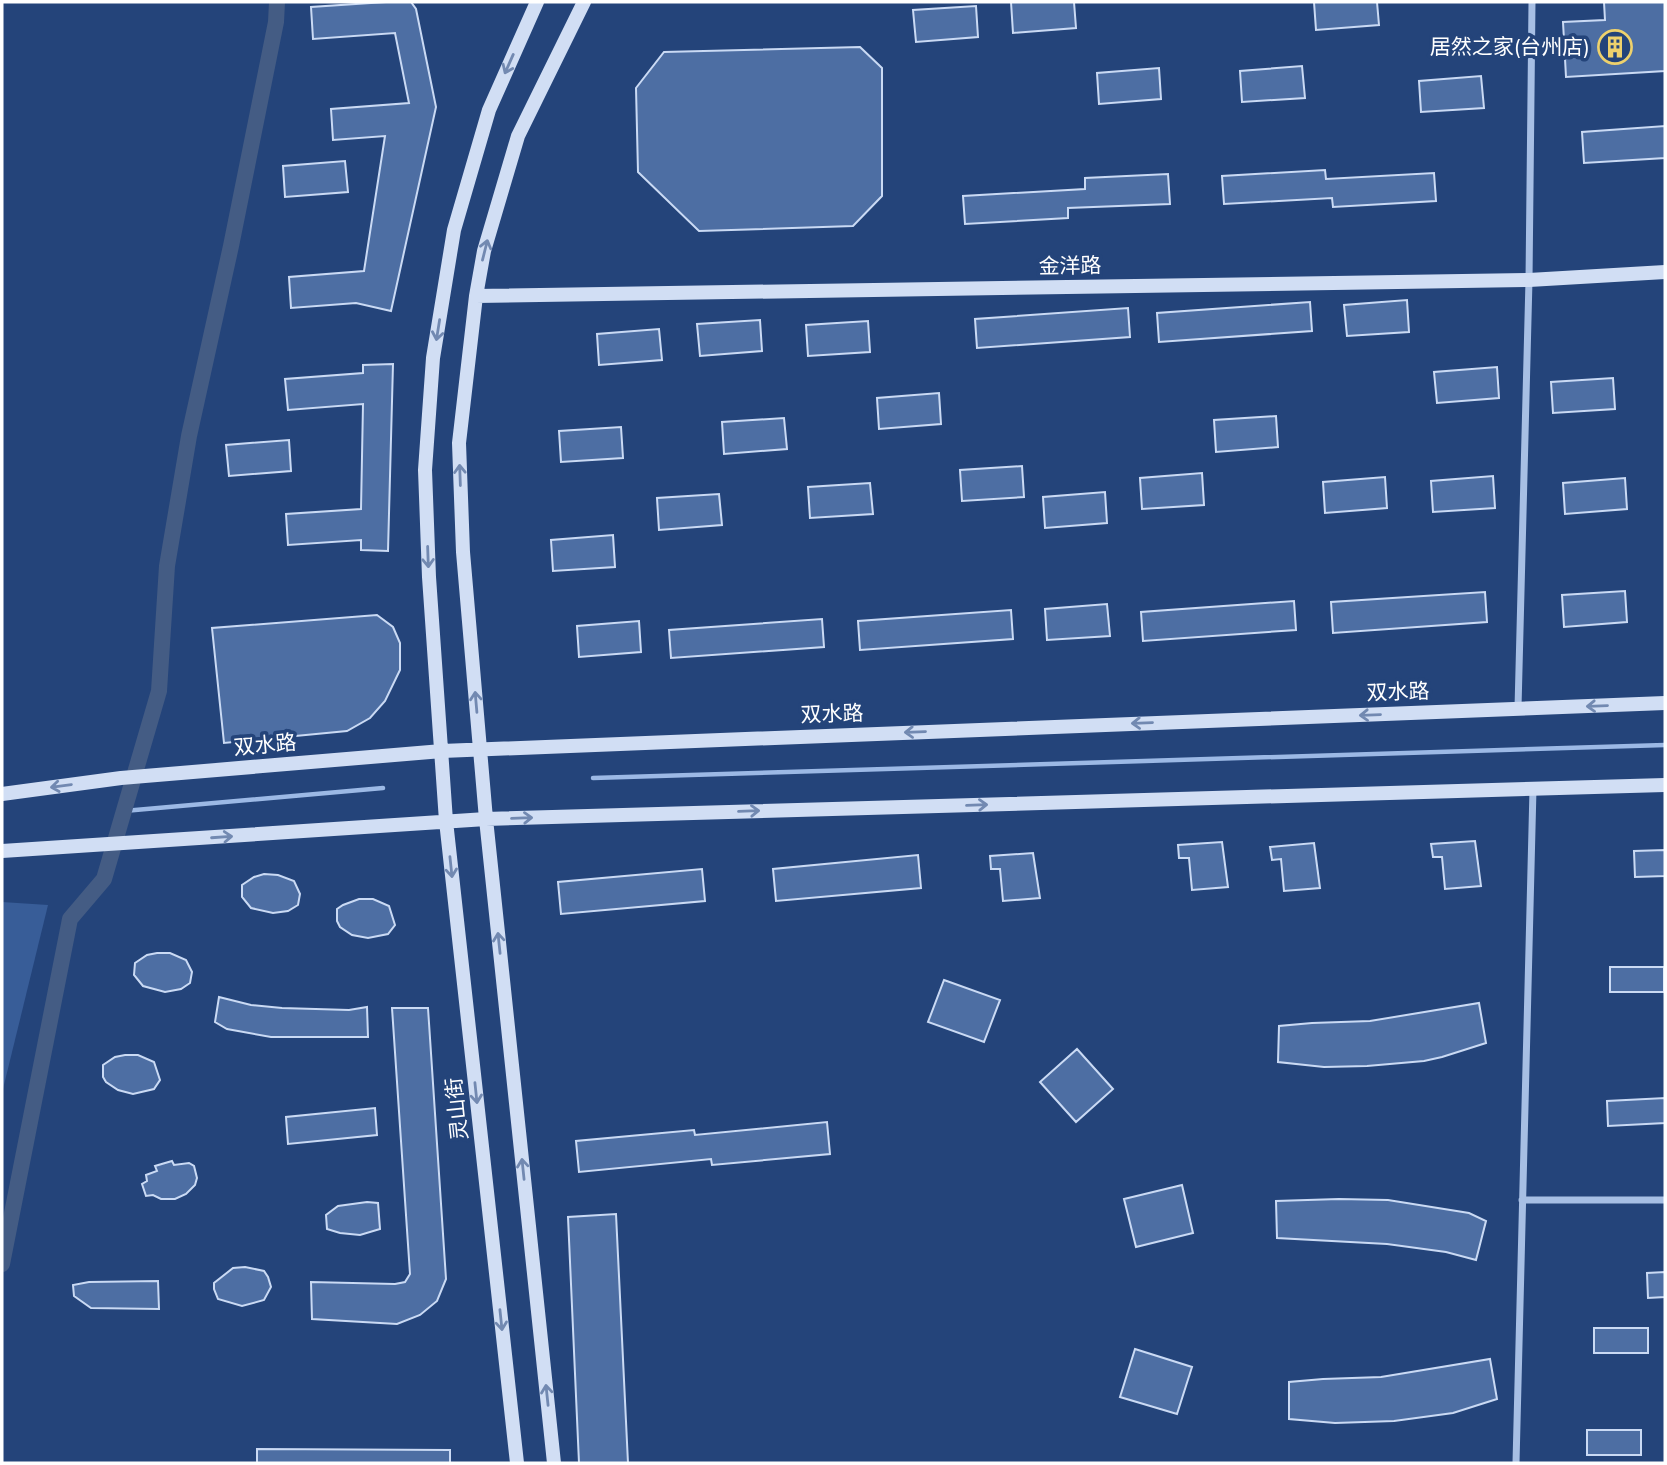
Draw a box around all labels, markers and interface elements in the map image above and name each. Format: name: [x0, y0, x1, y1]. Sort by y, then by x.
building icon: 居然之家(台州店): [1596, 28, 1634, 66]
place label: 居然之家(台州店): [1430, 33, 1590, 59]
one-way arrow: [502, 53, 515, 74]
one-way arrow: [479, 239, 492, 261]
street label: 金洋路: [1038, 251, 1102, 279]
one-way arrow: [431, 318, 444, 341]
one-way arrow: [454, 464, 467, 487]
one-way arrow: [421, 545, 434, 568]
street label: 双水路: [1366, 677, 1430, 705]
one-way arrow: [469, 691, 482, 714]
street label: 双水路: [800, 699, 864, 727]
one-way arrow: [1586, 699, 1609, 712]
one-way arrow: [1358, 708, 1381, 721]
one-way arrow: [1131, 717, 1154, 730]
one-way arrow: [904, 725, 927, 738]
street label: 双水路: [232, 728, 297, 760]
one-way arrow: [50, 780, 73, 793]
one-way arrow: [965, 798, 988, 811]
one-way arrow: [738, 805, 761, 818]
one-way arrow: [510, 811, 533, 824]
one-way arrow: [210, 830, 232, 843]
one-way arrow: [445, 856, 458, 878]
one-way arrow: [492, 932, 505, 955]
street label: 灵山街: [440, 1076, 472, 1142]
one-way arrow: [470, 1082, 483, 1104]
one-way arrow: [516, 1158, 529, 1181]
one-way arrow: [495, 1308, 508, 1330]
one-way arrow: [540, 1385, 553, 1407]

